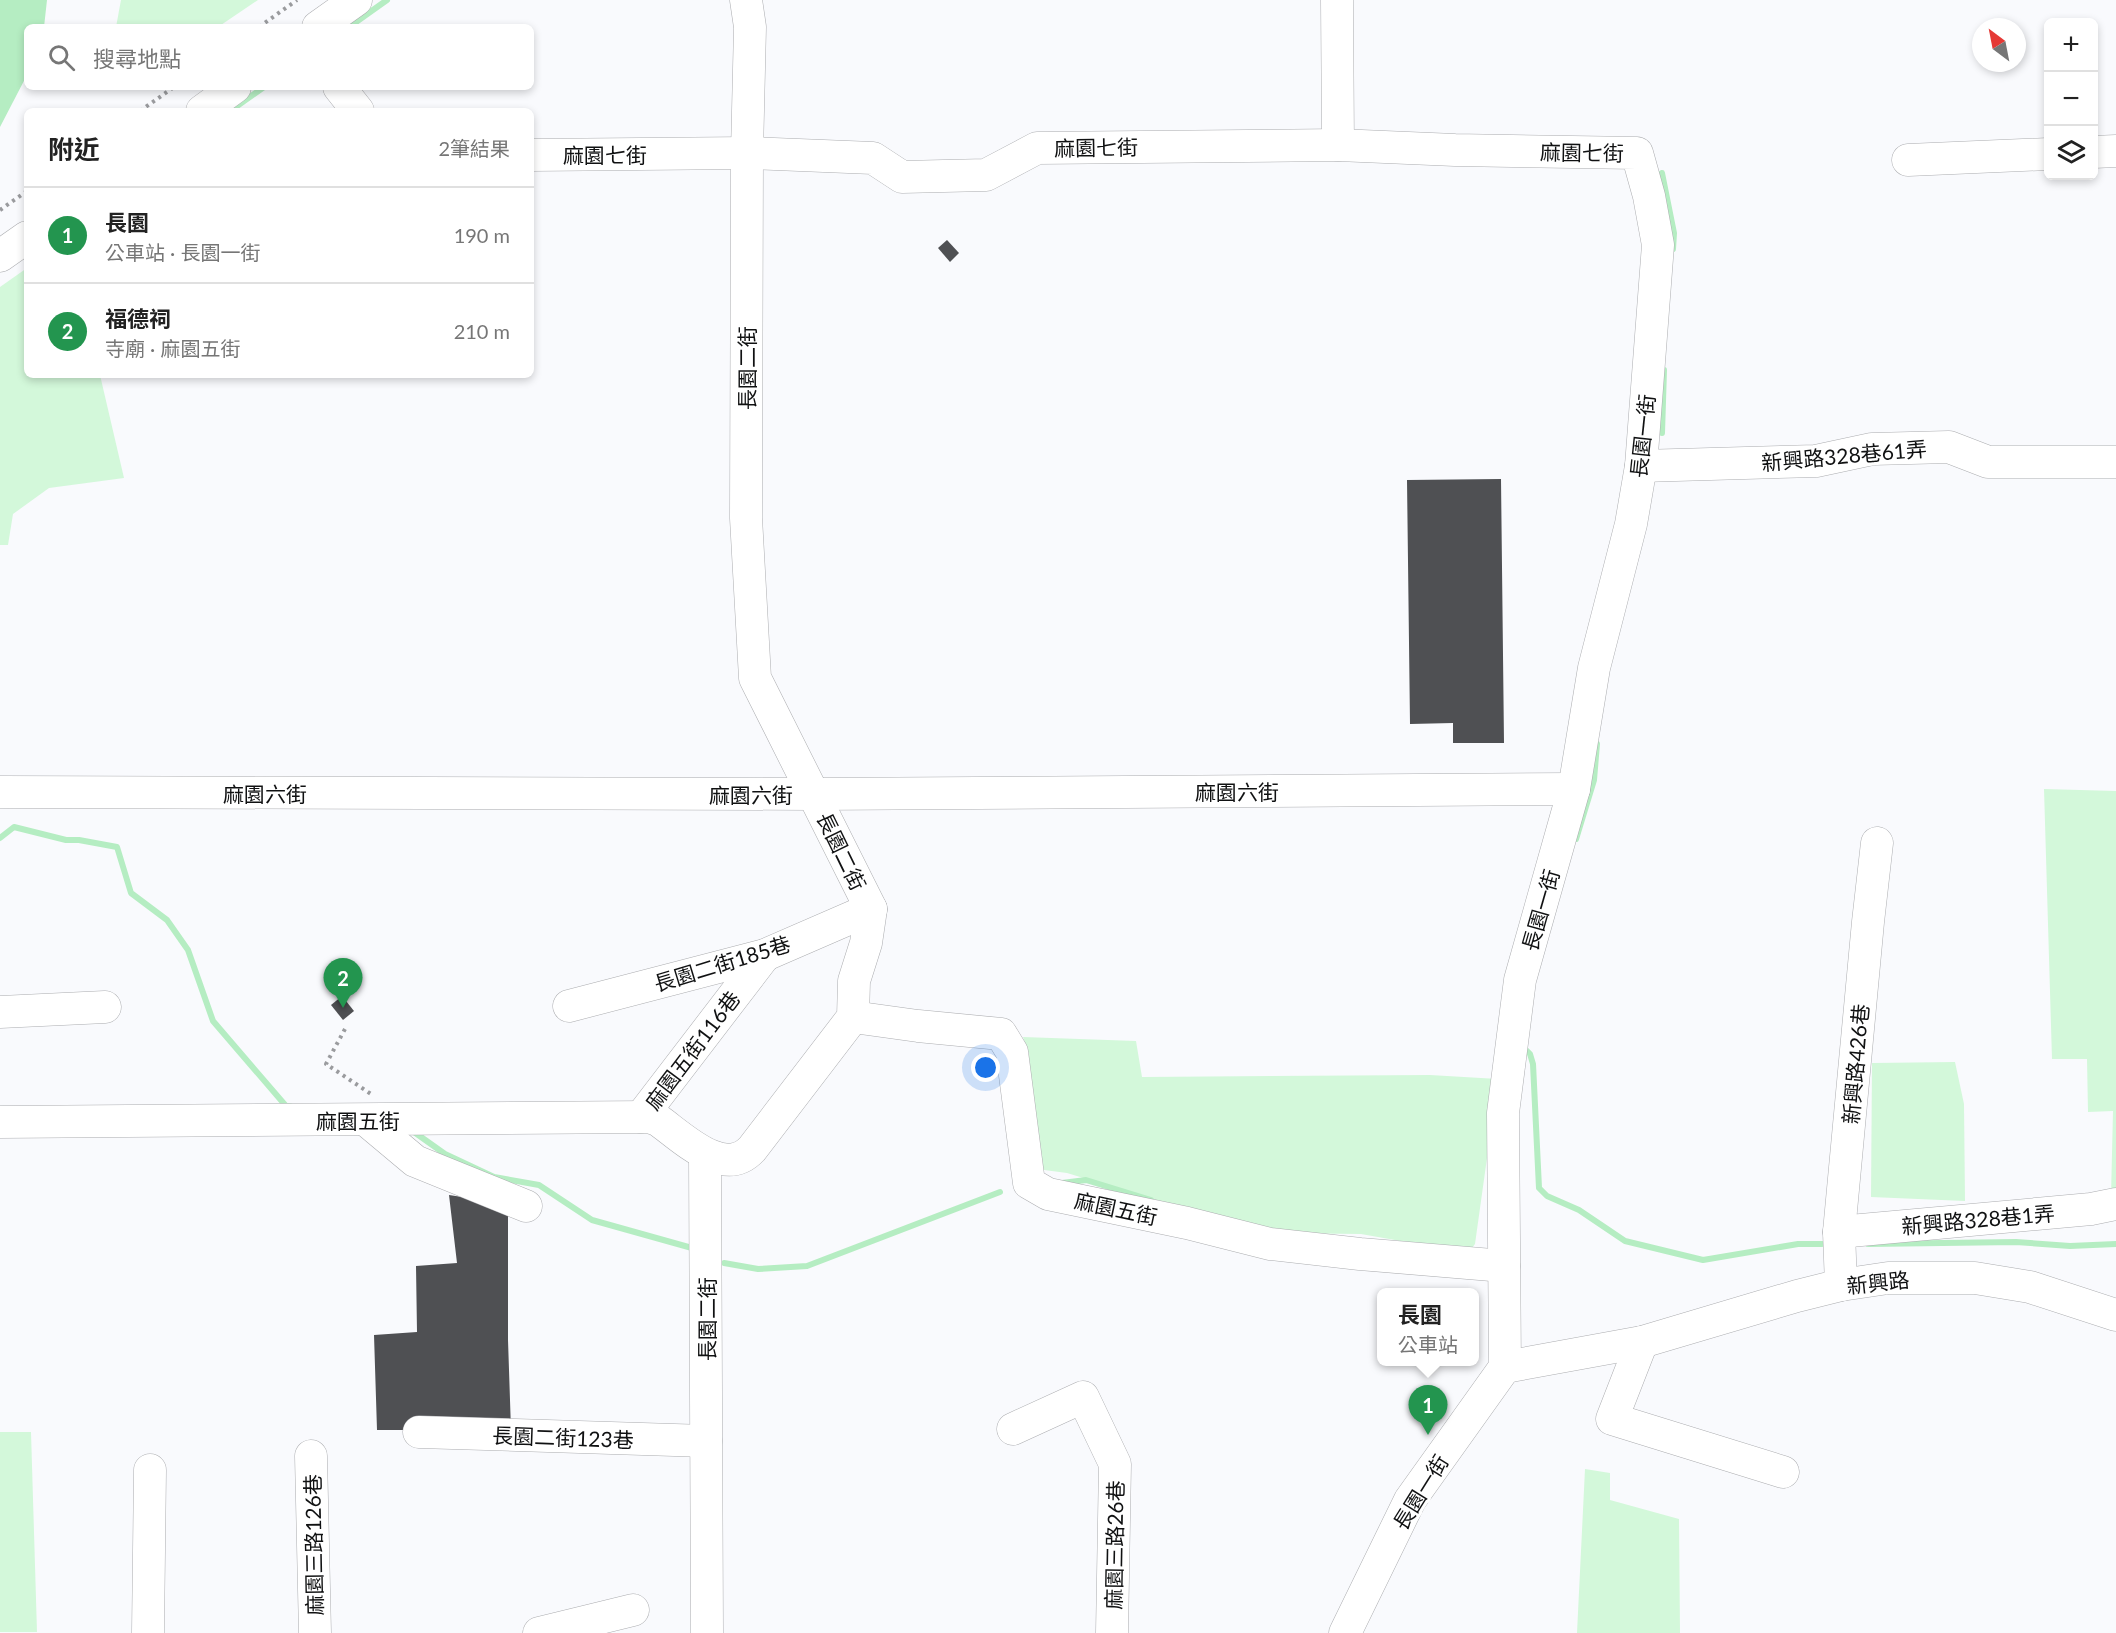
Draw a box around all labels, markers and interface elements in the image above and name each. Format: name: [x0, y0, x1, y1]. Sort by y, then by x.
north arrow: [1972, 18, 2026, 72]
map controls: [2044, 18, 2098, 180]
button: +: [2044, 18, 2098, 72]
search box: [24, 24, 534, 90]
icon: search: [45, 41, 78, 74]
text: 搜尋地點: [93, 45, 181, 72]
button: −: [2044, 72, 2098, 126]
button: layers: [2044, 126, 2098, 180]
text: 附近: [48, 133, 100, 165]
street label: 麻園七街: [1054, 134, 1138, 160]
text: 2筆結果: [438, 136, 510, 160]
street label: 麻園七街: [1540, 139, 1624, 165]
street label: 麻園七街: [563, 142, 647, 167]
text: 長園: [105, 209, 149, 236]
text: 1: [62, 223, 73, 247]
text: 190 m: [454, 223, 510, 247]
text: 公車站 · 長園一街: [105, 240, 260, 264]
text: 福德祠: [105, 305, 171, 332]
text: 2: [62, 319, 73, 343]
text: 210 m: [454, 319, 510, 343]
street label: 長園二街: [734, 326, 759, 410]
text: 寺廟 · 麻園五街: [105, 336, 240, 360]
street label: 長園一街: [1625, 393, 1659, 479]
street label: 新興路328巷61弄: [1760, 435, 1928, 475]
street label: 麻園六街: [1195, 779, 1279, 804]
street label: 麻園六街: [223, 781, 307, 806]
street label: 麻園六街: [709, 782, 793, 807]
street label: 長園二街: [812, 808, 872, 894]
street label: 長園一街: [1516, 866, 1564, 954]
street label: 長園二街185巷: [651, 930, 793, 996]
pin: 2: [324, 958, 362, 1008]
street label: 麻園五街116巷: [639, 986, 745, 1114]
street label: 新興路426巷: [1837, 1003, 1873, 1125]
your location: [971, 1053, 1000, 1082]
street label: 麻園五街: [316, 1108, 400, 1133]
street label: 麻園五街: [1072, 1187, 1160, 1229]
street label: 新興路328巷1弄: [1900, 1200, 2056, 1238]
street label: 新興路: [1845, 1266, 1911, 1298]
street label: 長園二街: [694, 1277, 719, 1361]
popup: [1377, 1288, 1479, 1366]
text: 長園: [1398, 1301, 1442, 1328]
text: 公車站: [1398, 1332, 1458, 1356]
pin: 1: [1408, 1386, 1448, 1435]
street label: 長園二街123巷: [492, 1422, 634, 1452]
street label: 長園一街: [1387, 1450, 1453, 1534]
street label: 麻園三路126巷: [299, 1474, 327, 1616]
street label: 麻園三路26巷: [1100, 1480, 1128, 1610]

